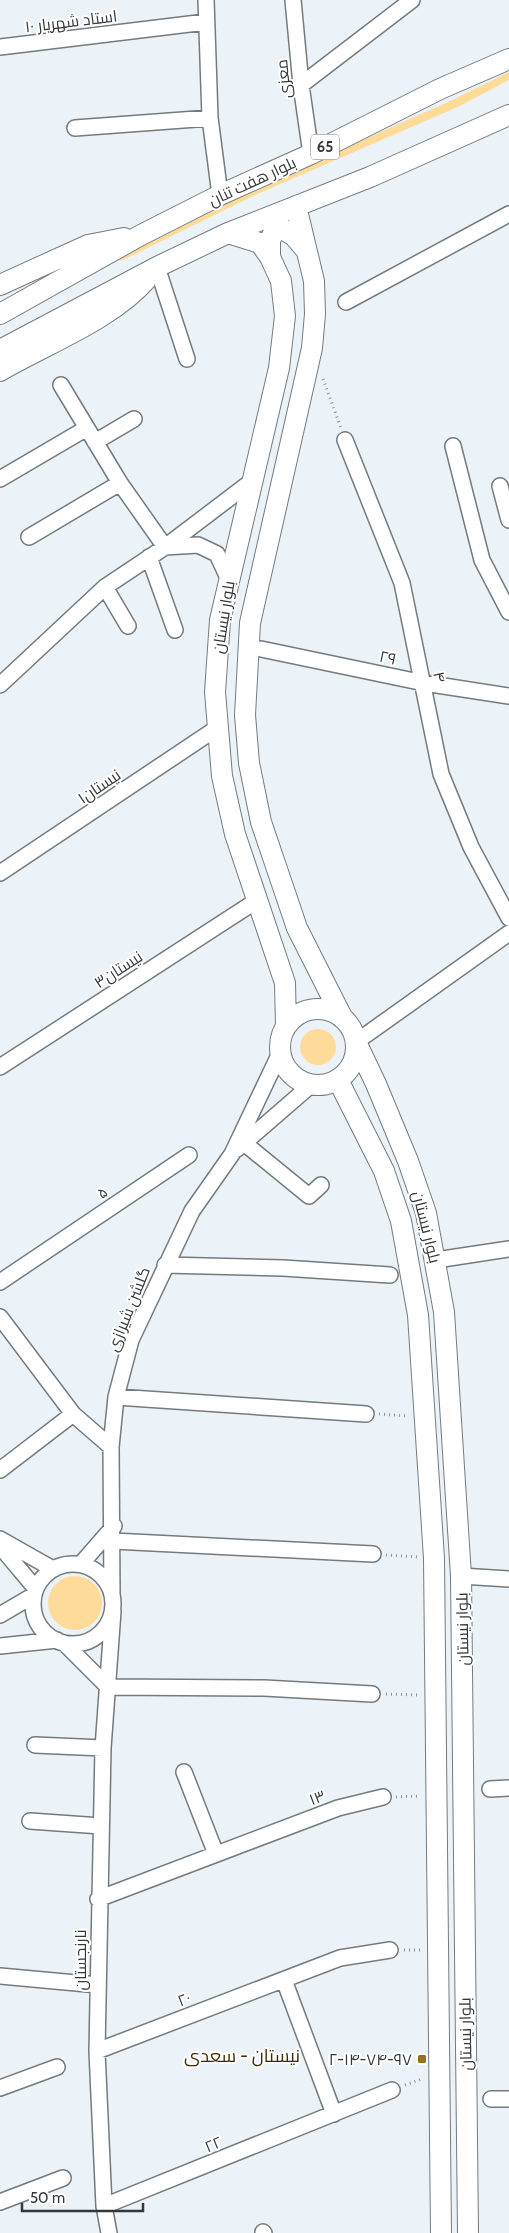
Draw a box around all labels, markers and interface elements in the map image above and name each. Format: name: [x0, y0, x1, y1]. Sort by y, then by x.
street label: استاد شهریار ۱۰: [24, 6, 118, 38]
street label: معزی: [272, 58, 296, 100]
road number: 65: [311, 134, 339, 160]
street label: بلوار هفت تنان: [205, 153, 299, 211]
street label: بلوار نیستان: [208, 579, 240, 655]
street label: ۲۹: [378, 646, 398, 669]
street label: ۴: [429, 670, 450, 684]
street label: ۱نیستان: [74, 765, 125, 808]
street label: ۳نیستان: [91, 947, 146, 993]
street label: ۵: [93, 1182, 111, 1203]
street label: بلوار نیستان: [407, 1189, 445, 1265]
street label: گلشن شیرازی: [103, 1264, 155, 1355]
street label: بلوار نیستان: [452, 1592, 474, 1666]
street label: ۱۳: [306, 1786, 328, 1809]
street label: نارنجستان: [71, 1930, 91, 1990]
street label: ۲۰: [175, 1988, 193, 2011]
street label: بلوار نیستان: [455, 1997, 477, 2071]
district label: نیستان - سعدی: [184, 2045, 300, 2067]
place label: ۲-۱۴-۷۴-۹۷: [329, 2050, 412, 2069]
marker: ۲-۱۴-۷۴-۹۷: [416, 2053, 428, 2065]
street label: ۲۲: [202, 2132, 225, 2156]
scale bar: [22, 2180, 144, 2212]
text: 50 m: [30, 2189, 65, 2207]

